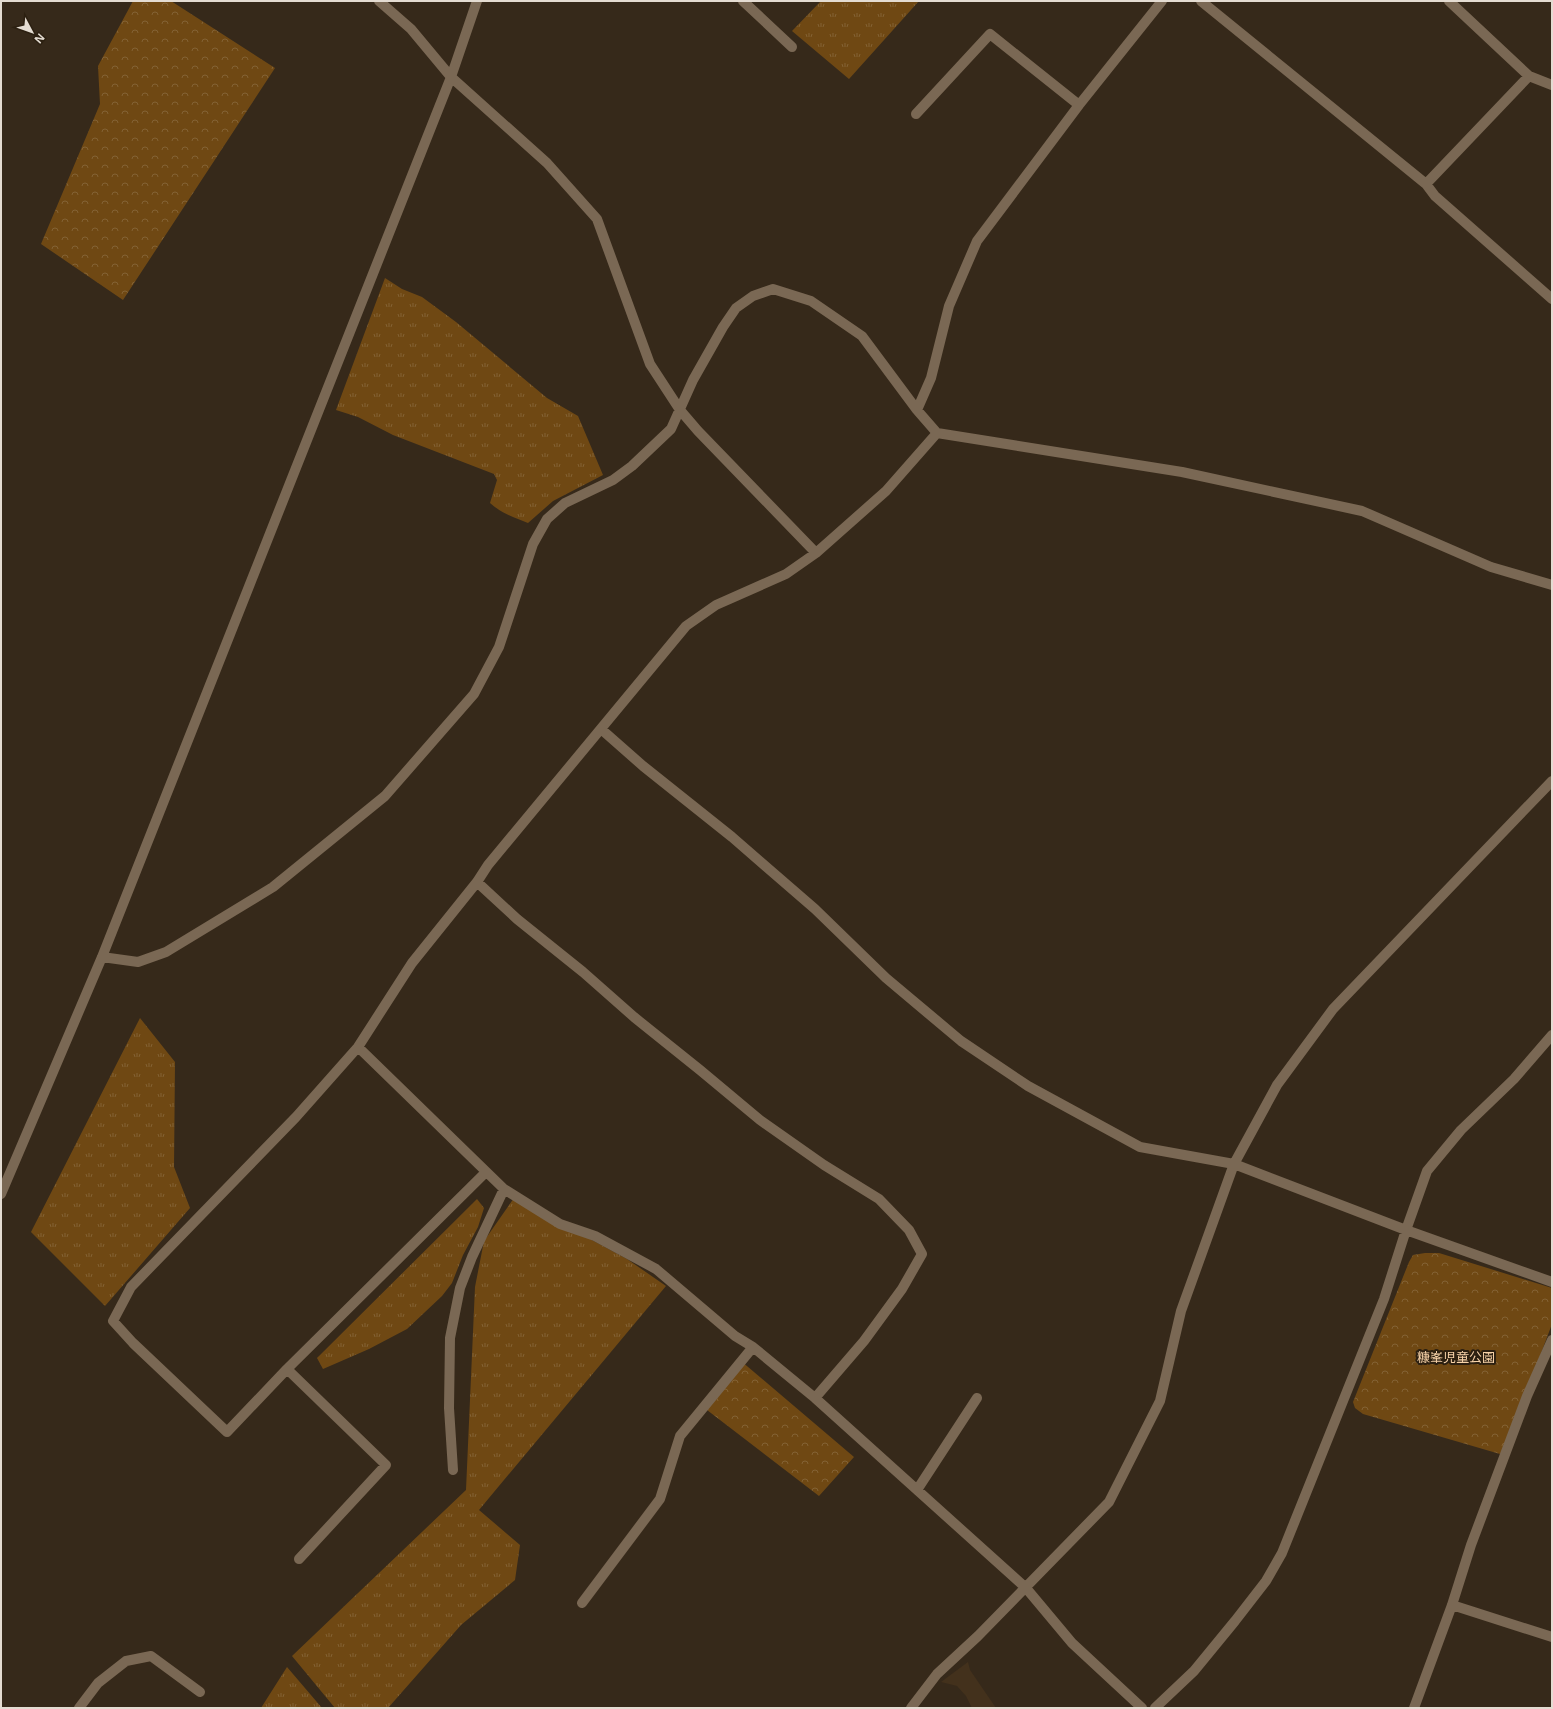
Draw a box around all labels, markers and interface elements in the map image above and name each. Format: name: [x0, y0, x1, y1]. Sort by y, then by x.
north arrow: [12, 12, 52, 52]
text: N: [31, 31, 49, 47]
park label: 糠峯児童公園: [1417, 1348, 1495, 1366]

